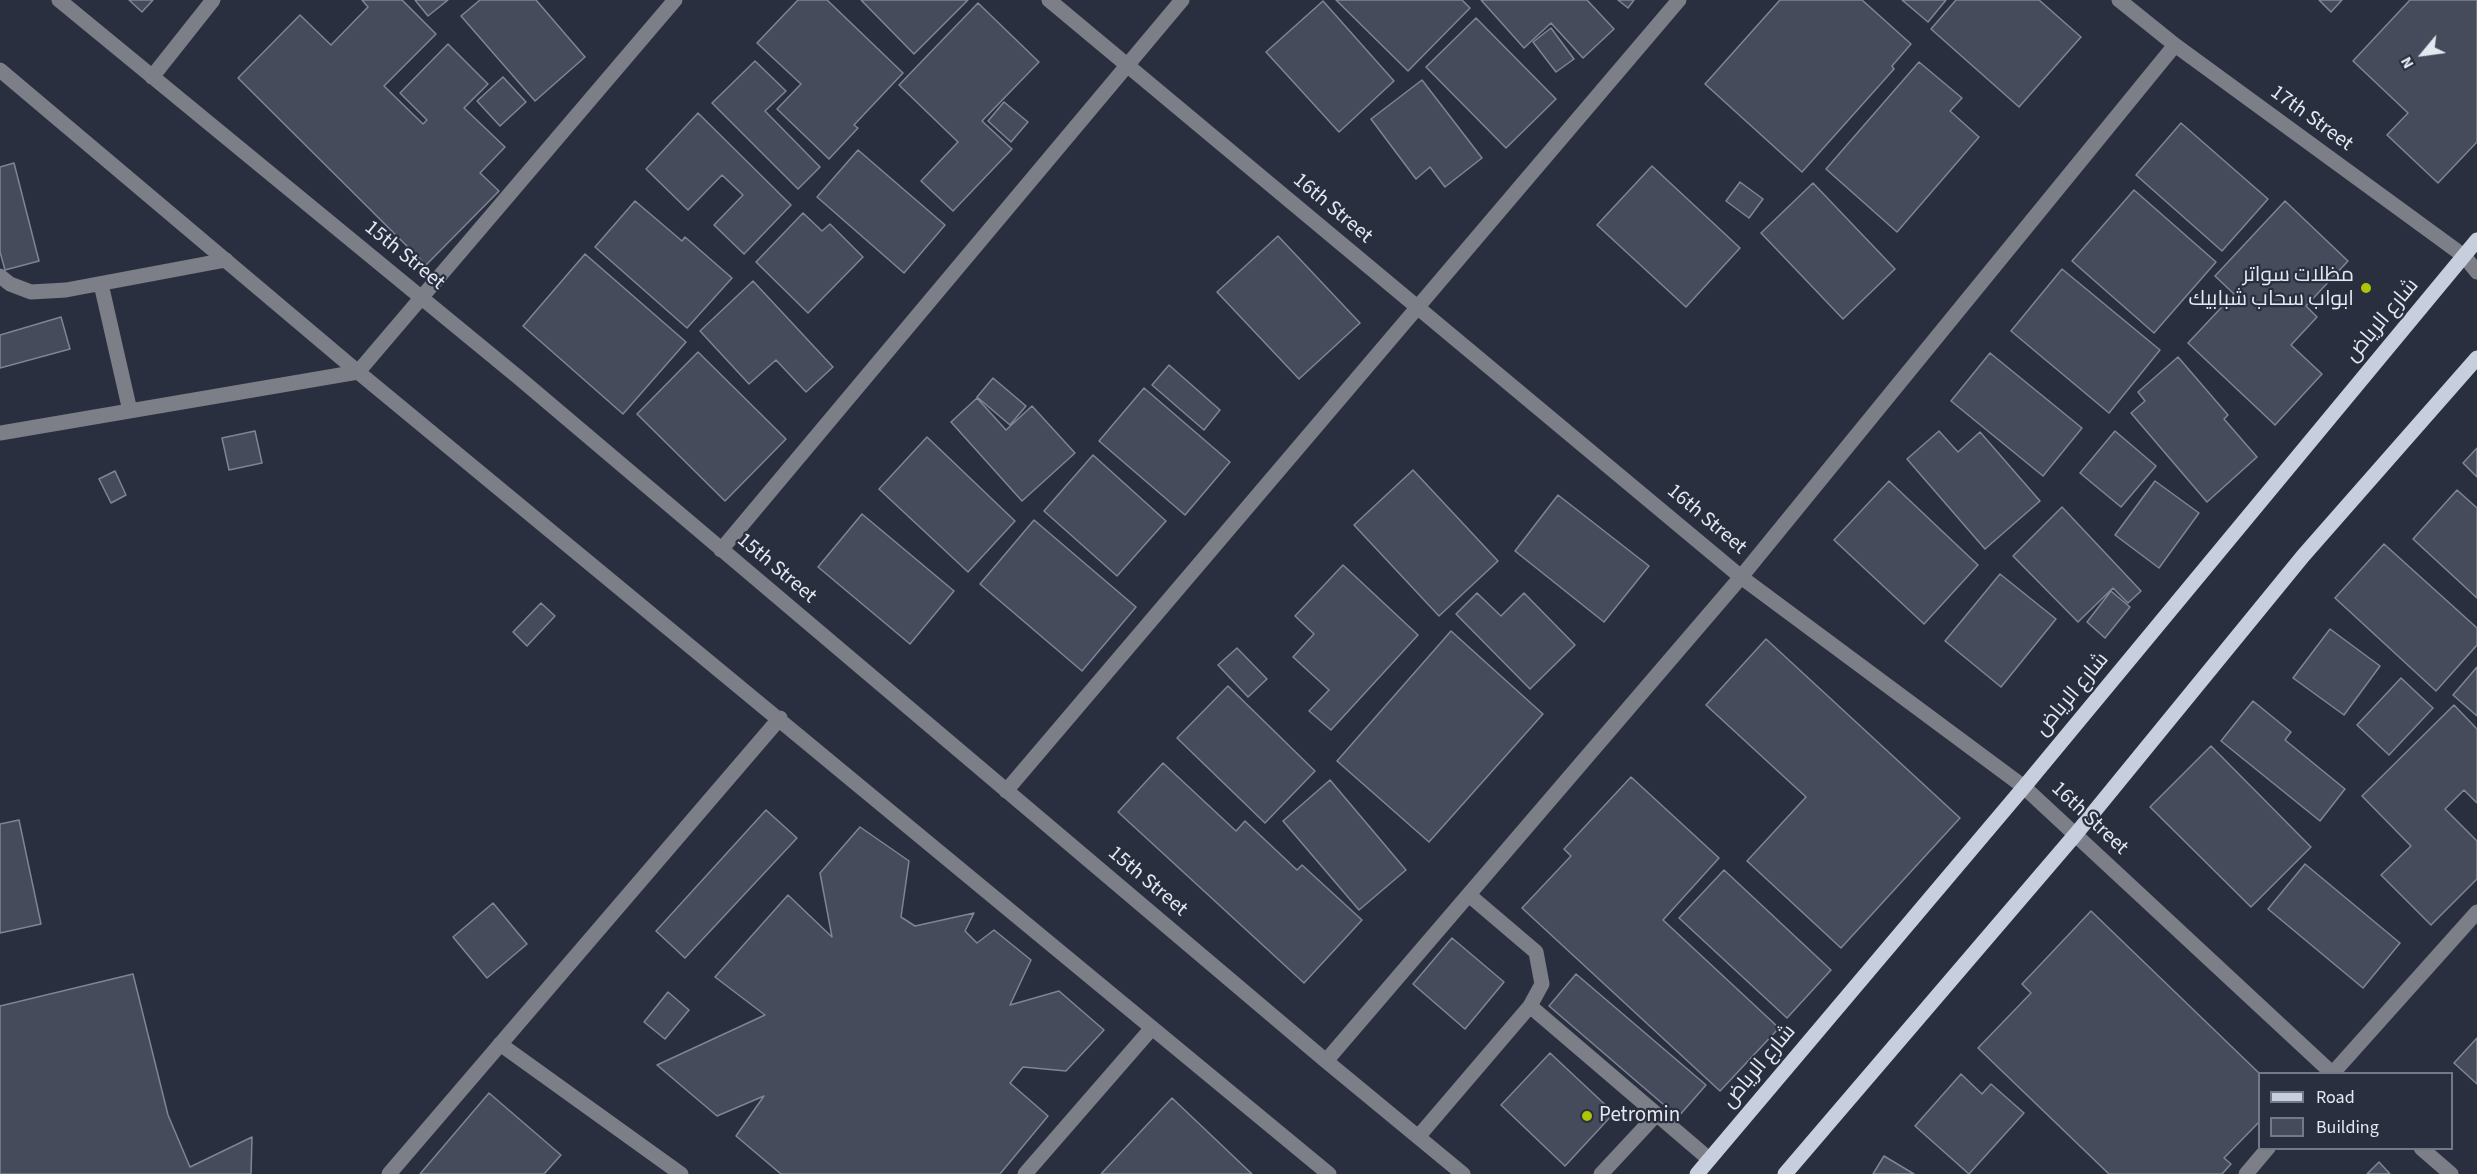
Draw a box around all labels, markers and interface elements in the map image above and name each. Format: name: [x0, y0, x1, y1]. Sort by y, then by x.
north arrow: [2393, 24, 2453, 84]
text: N: [2395, 53, 2419, 73]
street label: 17th Street: [2265, 81, 2357, 157]
street label: 16th Street: [1287, 168, 1377, 250]
street label: 15th Street: [359, 216, 449, 296]
place label: مظلات سواتر ابواب سحاب شبابيك: [2188, 263, 2354, 313]
street label: شارع الرياض: [2341, 274, 2425, 368]
marker: مظلات سواتر ابواب سحاب شبابيك: [2359, 281, 2373, 295]
street label: 16th Street: [1661, 479, 1751, 561]
street label: 15th Street: [731, 528, 821, 610]
street label: شارع الرياض: [2031, 648, 2115, 742]
street label: 16th Street: [2045, 777, 2133, 861]
street label: 15th Street: [1102, 841, 1192, 923]
street label: شارع الرياض: [1718, 1020, 1802, 1114]
legend: [2258, 1072, 2453, 1150]
text: Road: [2316, 1085, 2355, 1110]
place label: Petromin: [1599, 1103, 1680, 1129]
marker: Petromin: [1580, 1109, 1594, 1123]
text: Building: [2316, 1115, 2379, 1140]

